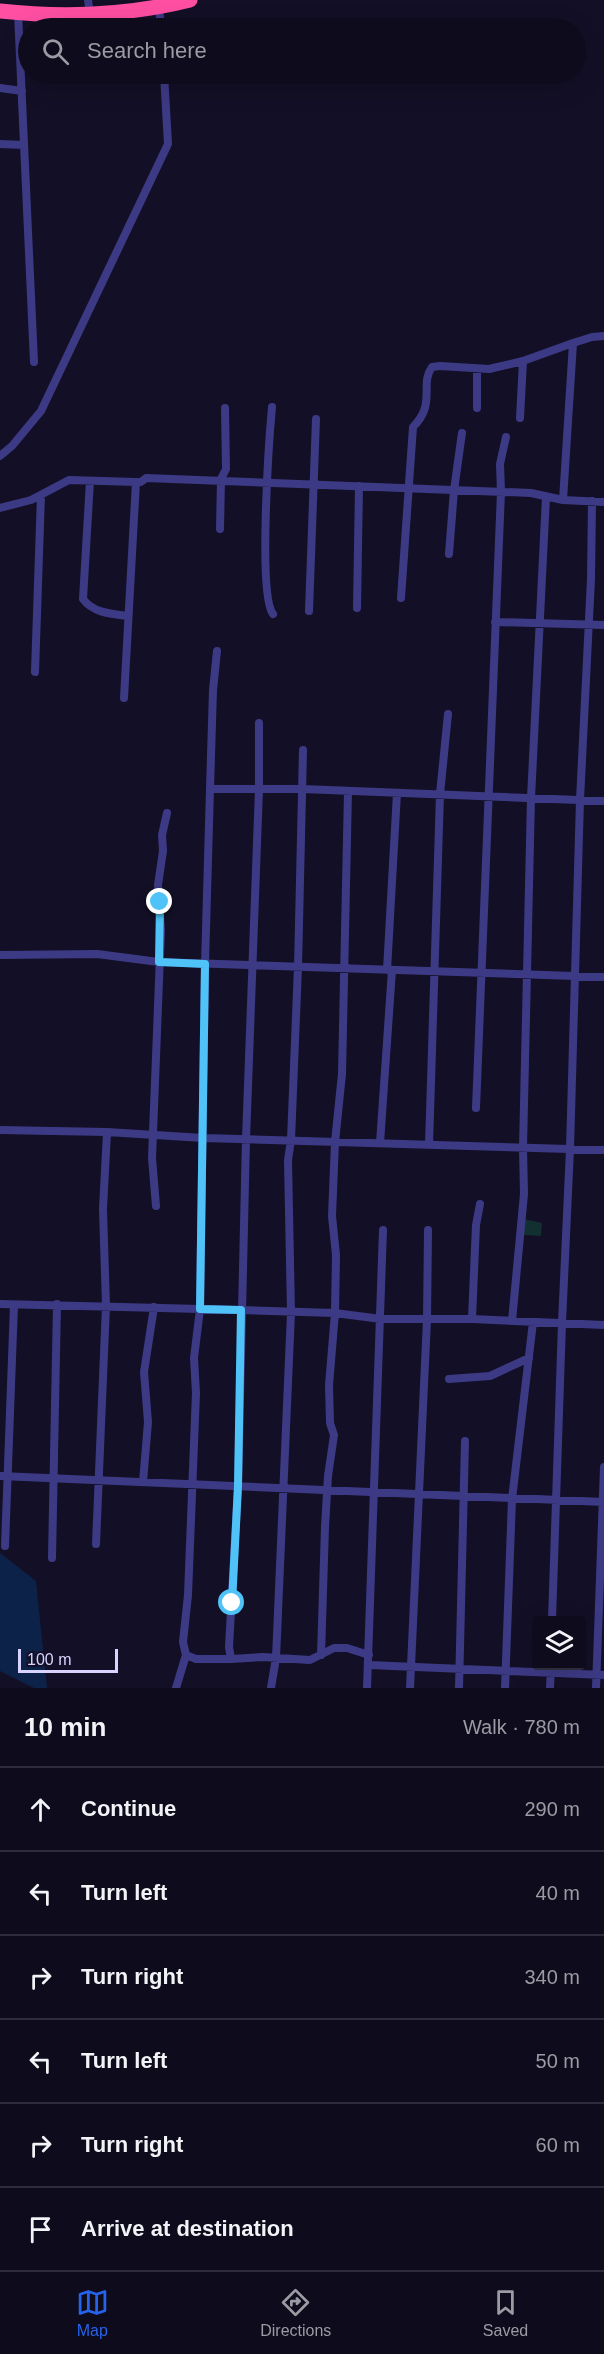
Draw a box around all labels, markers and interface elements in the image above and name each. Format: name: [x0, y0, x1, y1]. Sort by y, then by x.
search box: [18, 18, 586, 84]
icon: search: [39, 35, 72, 68]
text: Search here: [87, 38, 207, 63]
route end: [146, 888, 172, 914]
route start: [218, 1589, 244, 1615]
map controls: [532, 1616, 586, 1670]
button: layers: [532, 1616, 586, 1670]
scale bar: [18, 1646, 118, 1674]
text: 100 m: [27, 1651, 71, 1668]
text: 10 min: [24, 1712, 106, 1742]
text: Walk · 780 m: [463, 1716, 580, 1738]
icon: ahead: [24, 1793, 57, 1826]
text: Continue: [81, 1796, 176, 1821]
text: 290 m: [524, 1798, 580, 1820]
icon: left: [24, 1877, 57, 1910]
text: Turn left: [81, 1880, 167, 1905]
text: 40 m: [536, 1882, 580, 1904]
icon: right: [24, 1961, 57, 1994]
text: Turn right: [81, 1964, 183, 1989]
text: 340 m: [524, 1966, 580, 1988]
icon: left: [24, 2045, 57, 2078]
text: Turn left: [81, 2048, 167, 2073]
text: 50 m: [536, 2050, 580, 2072]
icon: right: [24, 2129, 57, 2162]
text: Turn right: [81, 2132, 183, 2157]
text: 60 m: [536, 2134, 580, 2156]
icon: arrive: [24, 2213, 57, 2246]
text: Arrive at destination: [81, 2216, 294, 2241]
tab: Map: [76, 2286, 109, 2340]
tab: Directions: [260, 2286, 331, 2340]
tab: Saved: [483, 2286, 528, 2340]

